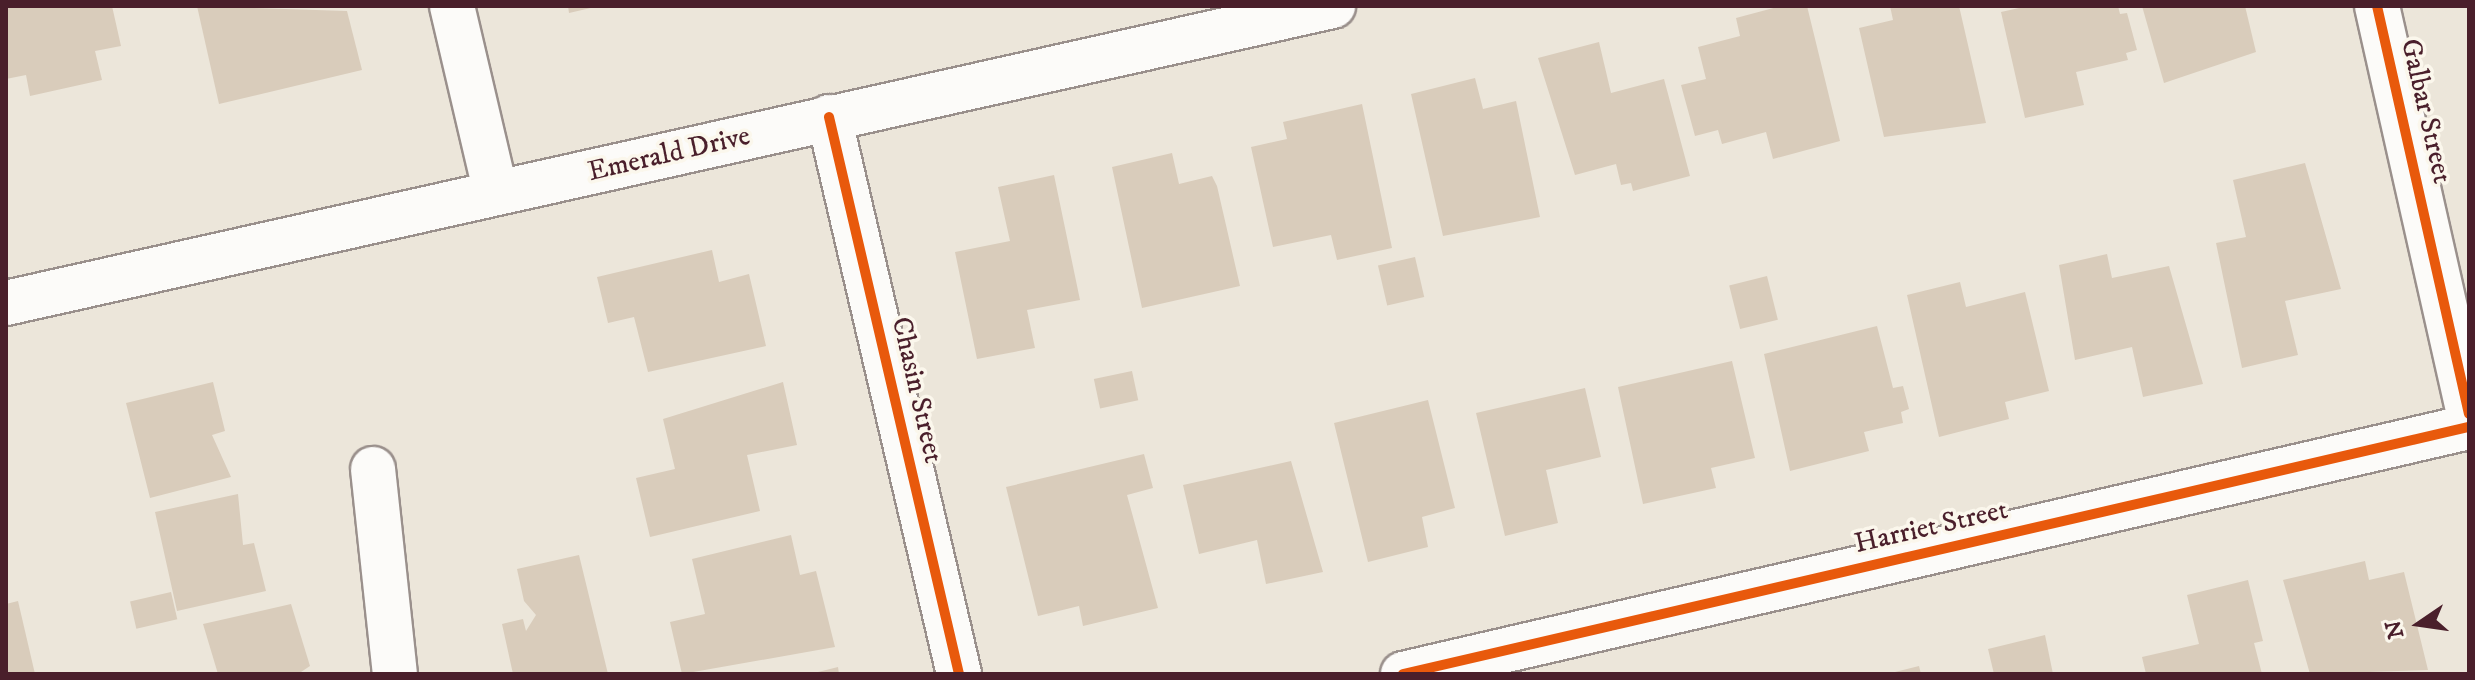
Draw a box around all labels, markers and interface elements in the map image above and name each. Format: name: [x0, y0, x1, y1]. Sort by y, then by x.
street label: Galbar Street: [2393, 35, 2459, 187]
street label: Emerald Drive: [585, 119, 753, 189]
street label: Chasin Street: [884, 314, 950, 466]
street label: Harriet Street: [1851, 493, 2011, 561]
north arrow: [2379, 584, 2459, 664]
text: N: [2380, 618, 2410, 641]

